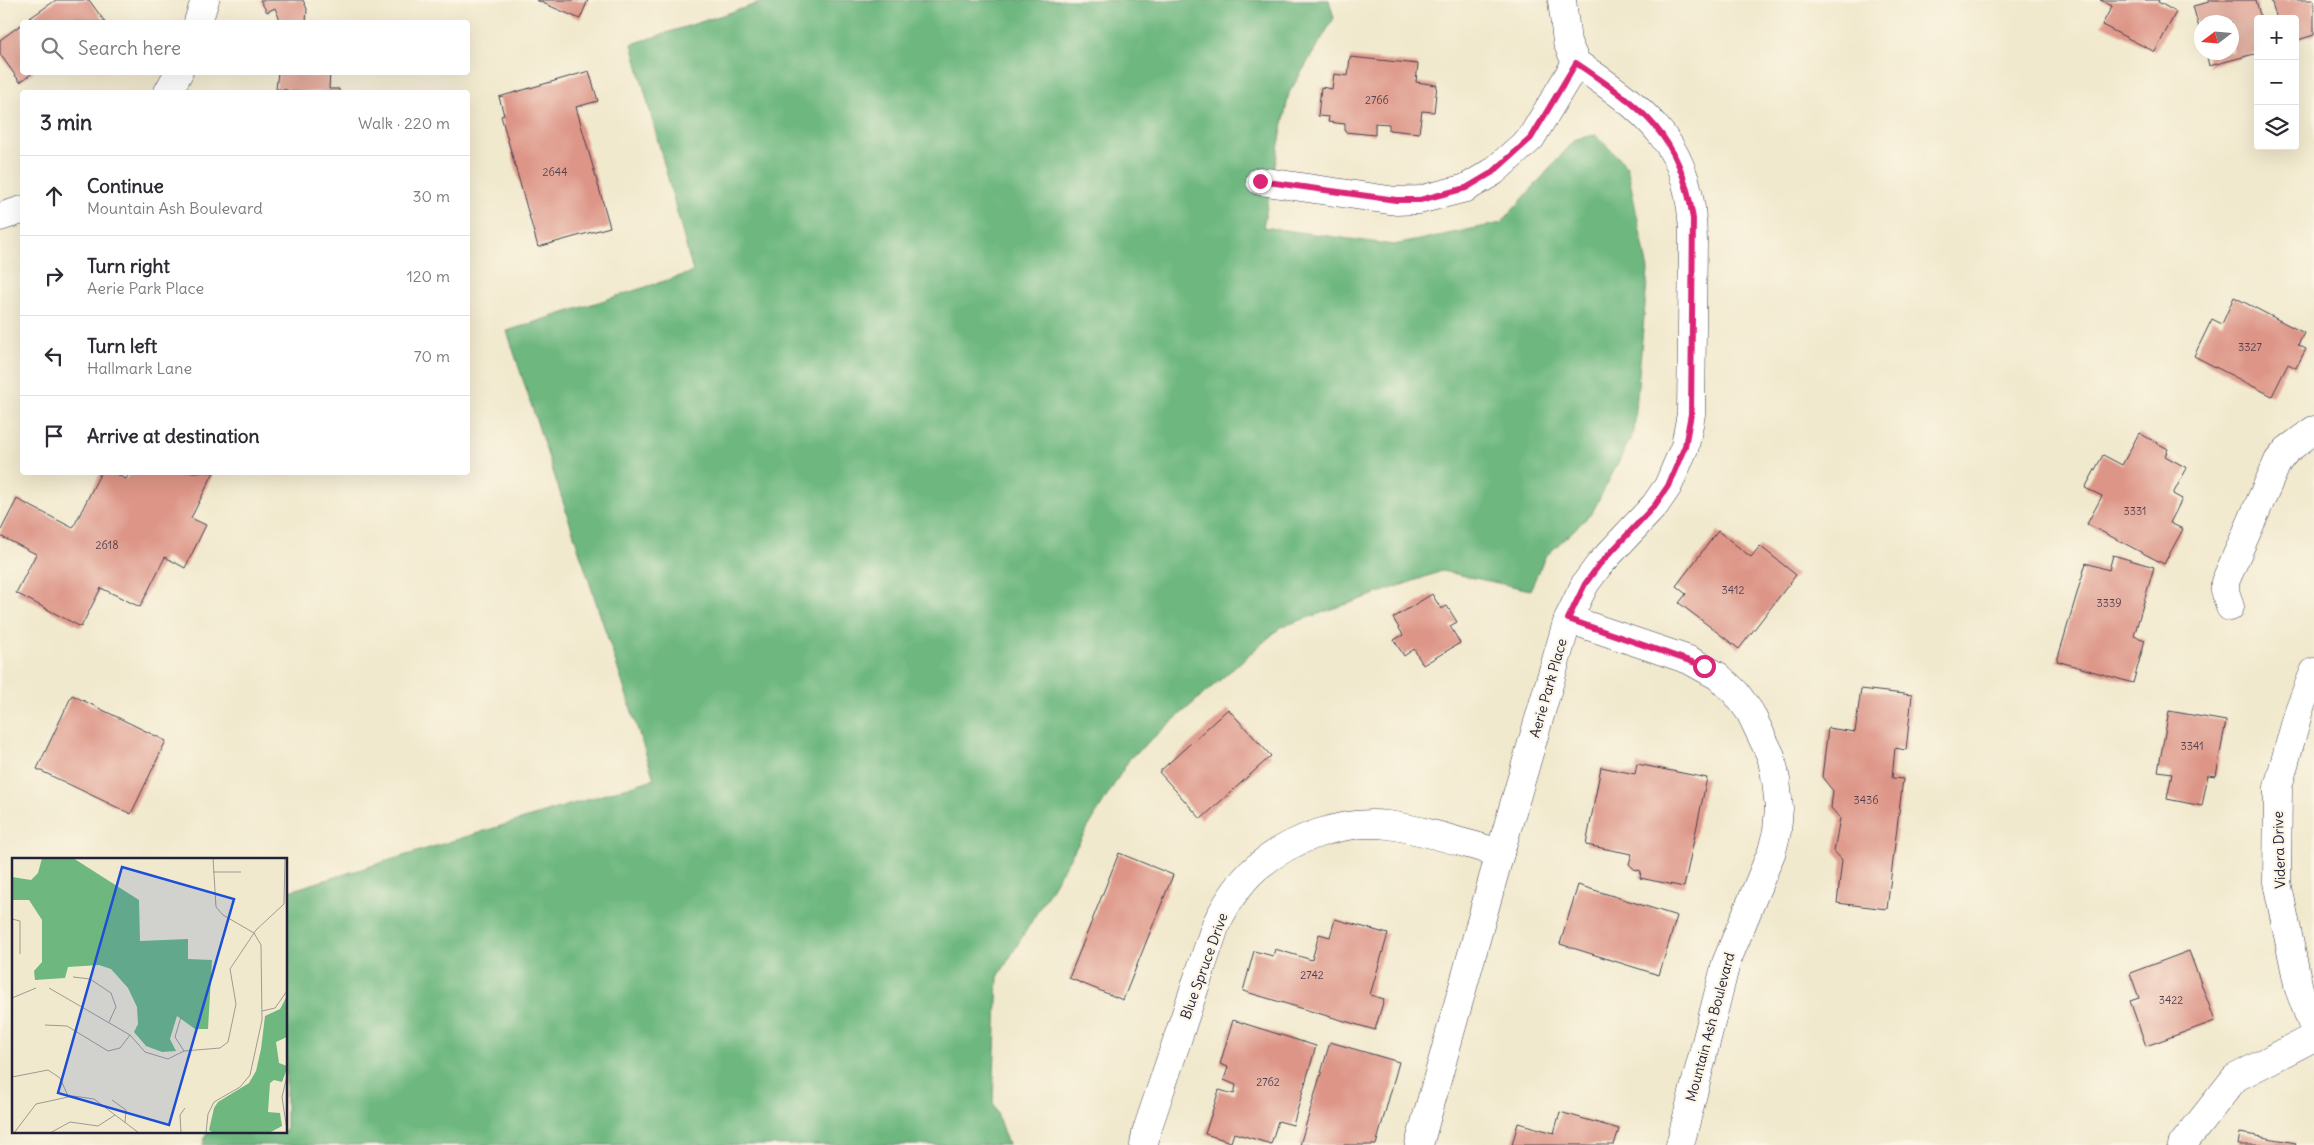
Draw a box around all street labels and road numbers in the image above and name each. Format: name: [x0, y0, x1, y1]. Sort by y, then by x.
street label: Aerie Park Place: [1525, 636, 1571, 740]
street label: Videra Drive: [2269, 811, 2289, 889]
street label: Blue Spruce Drive: [1176, 910, 1232, 1022]
street label: Mountain Ash Boulevard: [1681, 950, 1739, 1104]

